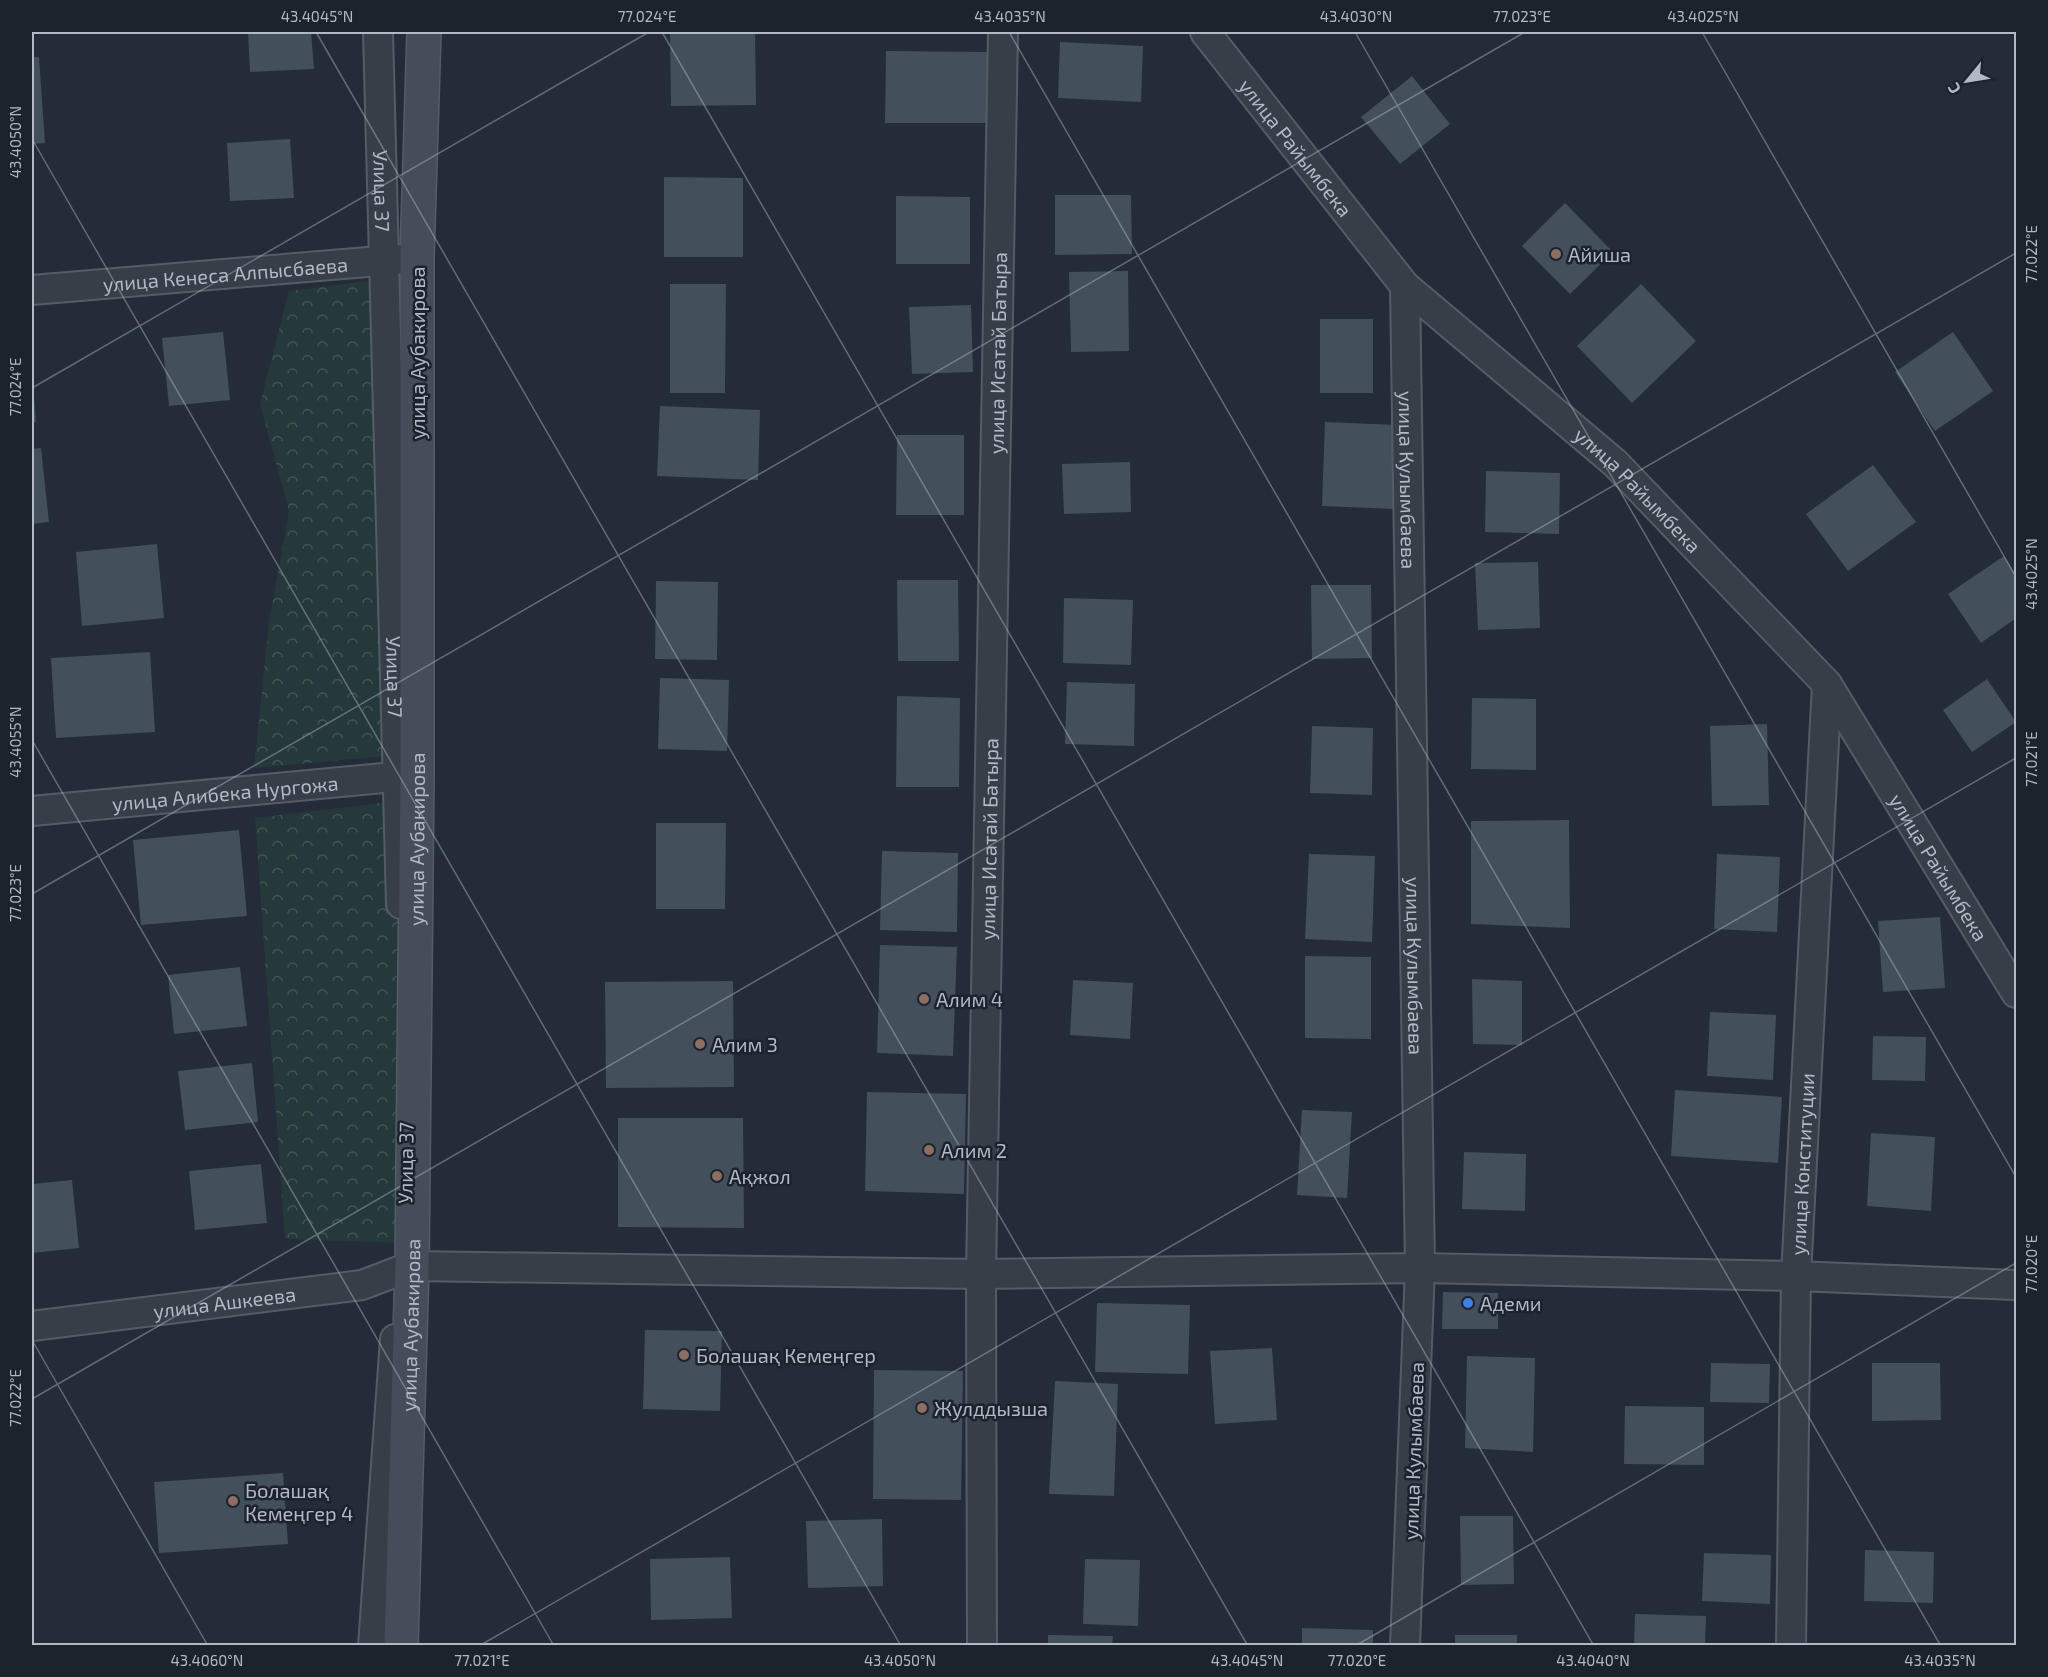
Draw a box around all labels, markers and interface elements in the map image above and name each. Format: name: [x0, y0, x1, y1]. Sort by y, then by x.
text: 43.4045°N: [281, 7, 353, 25]
text: 77.024°E: [618, 7, 676, 25]
text: 43.4035°N: [974, 7, 1046, 25]
text: 43.4030°N: [1320, 7, 1392, 25]
text: 77.023°E: [1493, 7, 1551, 25]
text: 43.4025°N: [1667, 7, 1739, 25]
north arrow: [1937, 51, 1997, 111]
street label: улица Райымбека: [1234, 74, 1357, 221]
text: С: [1943, 80, 1964, 98]
text: 43.4050°N: [6, 106, 24, 178]
street label: Улица 37: [369, 150, 395, 232]
text: 77.022°E: [2022, 225, 2040, 283]
place label: Айиша: [1568, 242, 1631, 266]
marker: Айиша: [1549, 247, 1563, 261]
street label: улица Кенеса Алпысбаева: [102, 252, 349, 297]
street label: улица Исатай Батыра: [984, 252, 1011, 454]
street label: улица Аубакирова: [405, 266, 430, 440]
text: 77.024°E: [6, 358, 24, 416]
street label: улица Кулымбаева: [1394, 391, 1421, 569]
street label: улица Райымбека: [1569, 422, 1706, 557]
text: 43.4025°N: [2022, 538, 2040, 610]
street label: Улица 37: [382, 636, 408, 718]
text: 43.4055°N: [6, 706, 24, 778]
text: 77.021°E: [2022, 731, 2040, 787]
street label: улица Исатай Батыра: [975, 738, 1002, 940]
street label: улица Аубакирова: [403, 753, 429, 926]
street label: улица Алибека Нургожа: [111, 770, 339, 816]
street label: улица Райымбека: [1884, 789, 1993, 945]
text: 77.023°E: [6, 864, 24, 922]
street label: улица Кулымбаева: [1401, 877, 1429, 1055]
place label: Алим 4: [936, 987, 1003, 1011]
marker: Алим 4: [917, 992, 931, 1006]
place label: Алим 3: [712, 1032, 778, 1056]
marker: Алим 3: [693, 1037, 707, 1051]
street label: улица Конституции: [1785, 1072, 1819, 1256]
street label: Улица 37: [392, 1122, 418, 1204]
place label: Алим 2: [941, 1138, 1007, 1162]
marker: Алим 2: [922, 1143, 936, 1157]
place label: Ақжол: [729, 1164, 791, 1188]
marker: Ақжол: [710, 1169, 724, 1183]
text: 77.020°E: [2022, 1235, 2040, 1293]
street label: улица Аубакирова: [396, 1238, 424, 1412]
street label: улица Ашкеева: [152, 1281, 297, 1324]
place label: Адеми: [1480, 1291, 1542, 1315]
marker: Адеми: [1461, 1296, 1475, 1310]
place label: Болашақ Кемеңгер: [696, 1343, 876, 1367]
marker: Болашақ Кемеңгер: [677, 1348, 691, 1362]
street label: улица Кулымбаева: [1398, 1362, 1429, 1540]
text: 77.022°E: [6, 1369, 24, 1427]
place label: Жулддызша: [934, 1396, 1048, 1421]
marker: Жулддызша: [915, 1401, 929, 1415]
place label: Болашақ Кемеңгер 4: [245, 1478, 353, 1525]
marker: Болашақ Кемеңгер 4: [226, 1494, 240, 1508]
text: 43.4060°N: [171, 1651, 243, 1669]
text: 77.021°E: [454, 1651, 510, 1669]
text: 43.4050°N: [864, 1651, 936, 1669]
text: 43.4045°N: [1211, 1651, 1283, 1669]
text: 77.020°E: [1328, 1651, 1386, 1669]
text: 43.4040°N: [1556, 1651, 1630, 1669]
text: 43.4035°N: [1904, 1651, 1976, 1669]

